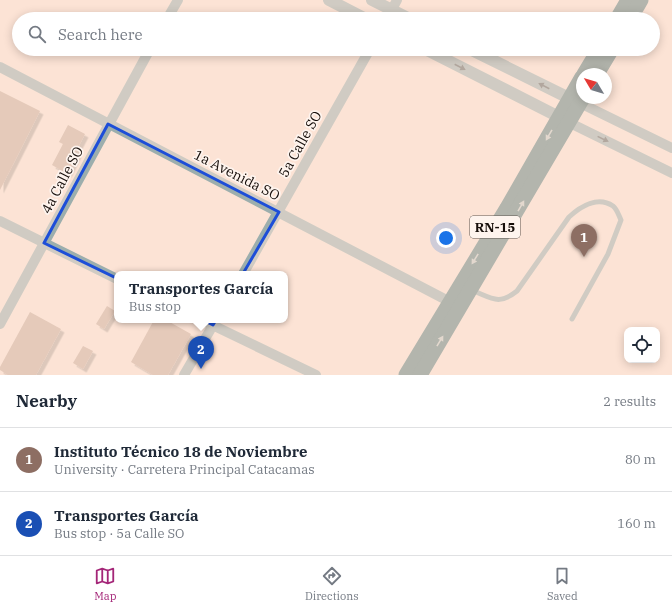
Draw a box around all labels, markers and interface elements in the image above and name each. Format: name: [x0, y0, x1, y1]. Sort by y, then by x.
search box: [12, 12, 660, 56]
icon: search: [26, 23, 48, 45]
text: Search here: [58, 25, 143, 44]
one-way arrow: [454, 63, 466, 70]
north arrow: [576, 68, 612, 104]
one-way arrow: [539, 83, 550, 90]
street label: 5a Calle SO: [274, 108, 326, 180]
one-way arrow: [545, 129, 552, 141]
one-way arrow: [598, 136, 609, 142]
street label: 4a Calle SO: [37, 143, 87, 217]
street label: 1a Avenida SO: [191, 146, 283, 204]
one-way arrow: [517, 200, 524, 211]
road number: RN-15: [470, 216, 520, 238]
pin: 1: [571, 224, 597, 257]
your location: [436, 228, 456, 248]
one-way arrow: [472, 253, 479, 265]
popup: [114, 271, 288, 323]
text: Transportes García: [129, 279, 273, 298]
text: Bus stop: [129, 298, 181, 315]
map controls: [624, 327, 660, 363]
button: locate: [624, 327, 660, 363]
pin: 2: [188, 336, 214, 369]
one-way arrow: [436, 336, 444, 346]
text: Nearby: [16, 390, 77, 412]
text: 2 results: [603, 393, 656, 410]
text: Instituto Técnico 18 de Noviembre: [54, 442, 308, 461]
text: 1: [25, 451, 33, 468]
text: 80 m: [625, 451, 656, 468]
text: University · Carretera Principal Catacamas: [54, 461, 315, 478]
text: Transportes García: [54, 506, 198, 525]
text: 2: [25, 515, 33, 532]
text: 160 m: [617, 515, 656, 532]
text: Bus stop · 5a Calle SO: [54, 525, 184, 542]
tab: Map: [94, 565, 117, 603]
tab: Directions: [305, 565, 359, 603]
tab: Saved: [547, 565, 578, 603]

